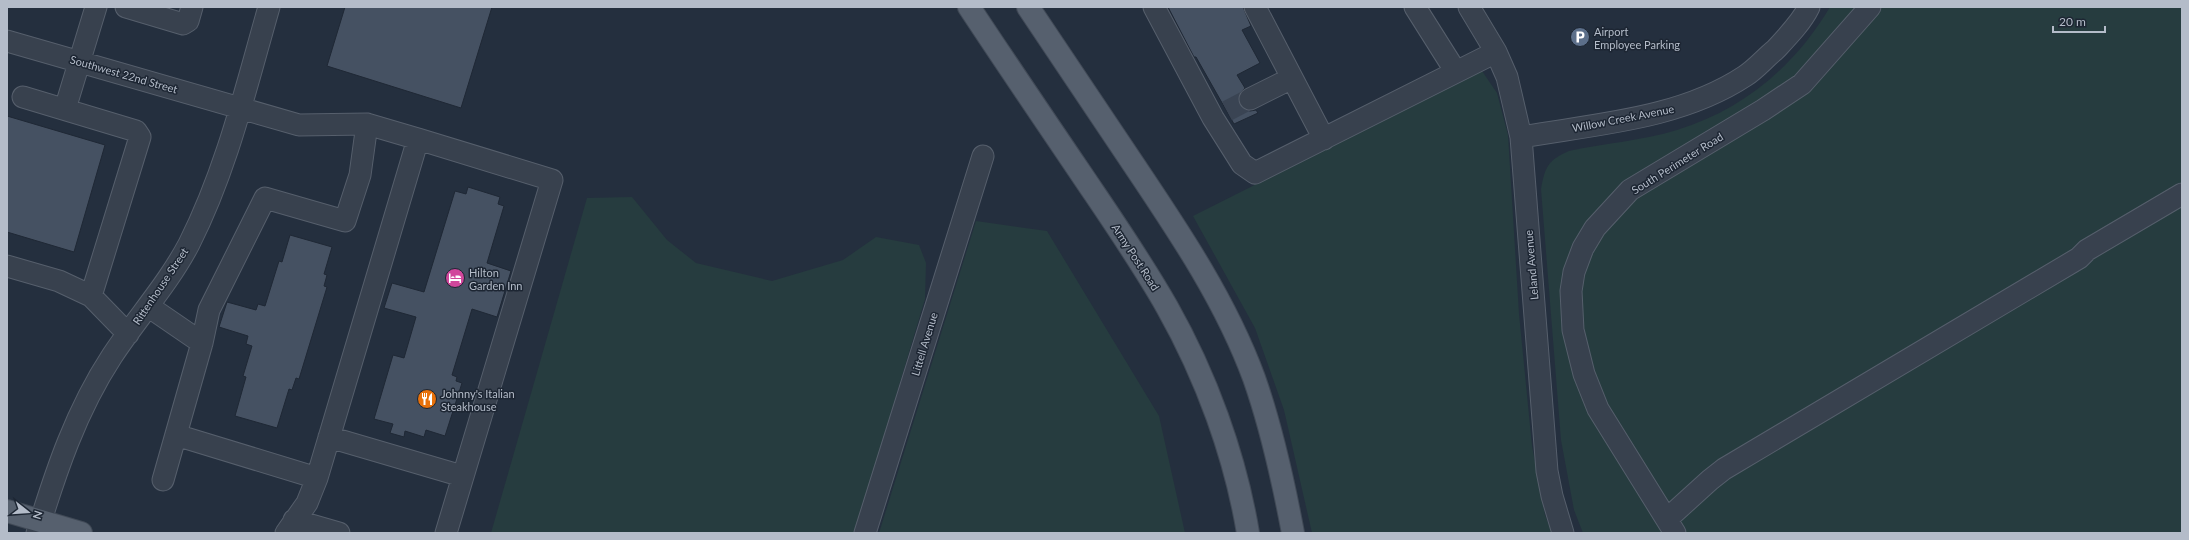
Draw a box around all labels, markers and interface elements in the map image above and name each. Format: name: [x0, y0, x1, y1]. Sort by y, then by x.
scale bar: [2053, 8, 2105, 34]
text: 20 m: [2059, 14, 2086, 29]
place label: Airport Employee Parking: [1594, 25, 1680, 51]
parking icon: Airport Employee Parking: [1569, 26, 1591, 48]
street label: Southwest 22nd Street: [69, 52, 179, 96]
street label: Willow Creek Avenue: [1571, 102, 1675, 134]
street label: South Perimeter Road: [1629, 130, 1725, 196]
street label: Army Post Road: [1110, 221, 1162, 293]
street label: Leland Avenue: [1521, 229, 1541, 301]
street label: Rittenhouse Street: [130, 245, 191, 327]
place label: Hilton Garden Inn: [469, 266, 522, 292]
hotel icon: Hilton Garden Inn: [444, 267, 466, 289]
street label: Littell Avenue: [908, 311, 940, 377]
place label: Johnny's Italian Steakhouse: [441, 387, 515, 413]
restaurant icon: Johnny's Italian Steakhouse: [416, 388, 438, 410]
north arrow: [8, 492, 48, 532]
text: N: [31, 509, 45, 521]

